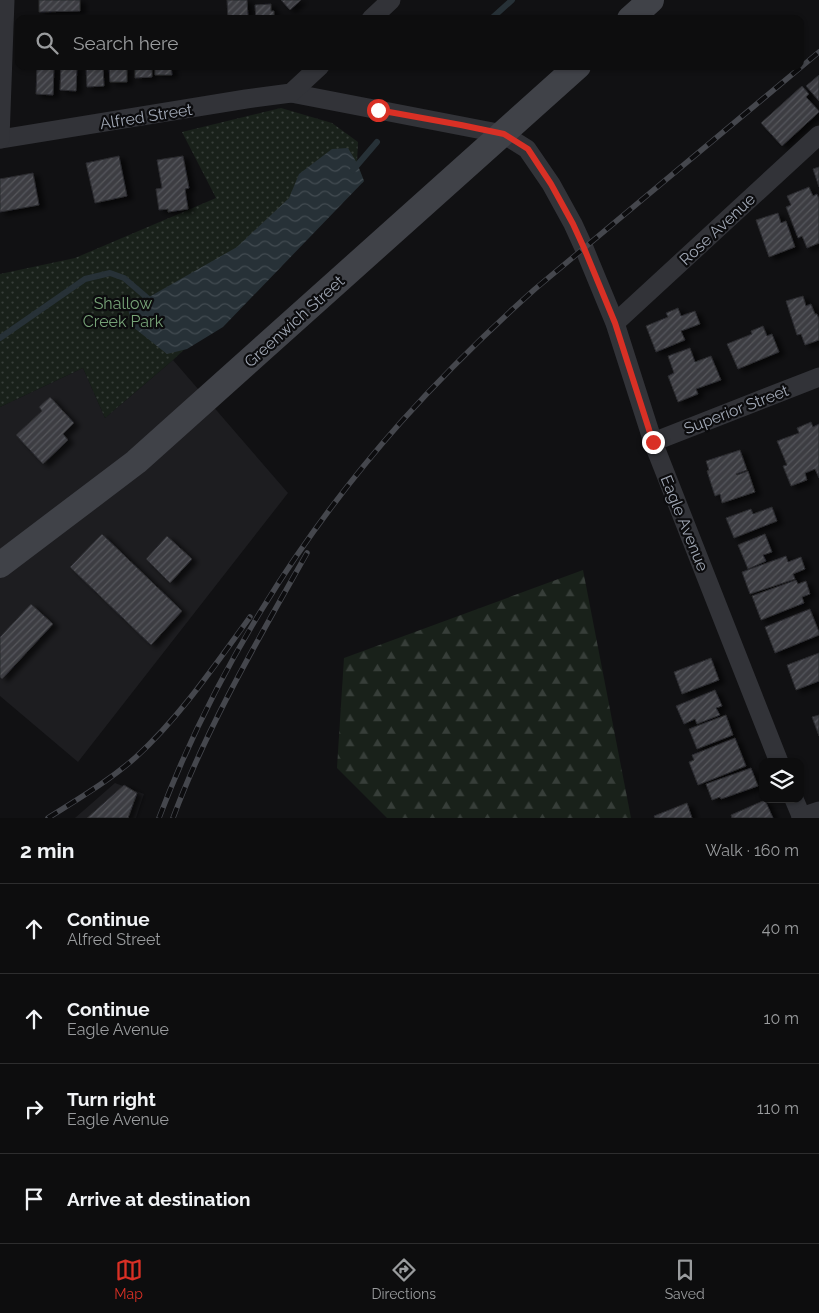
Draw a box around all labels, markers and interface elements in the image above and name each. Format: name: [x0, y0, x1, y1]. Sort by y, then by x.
search box: [15, 15, 804, 70]
icon: search: [33, 29, 61, 57]
text: Search here: [73, 32, 179, 54]
route start: [367, 99, 390, 122]
street label: Alfred Street: [98, 100, 194, 133]
street label: Rose Avenue: [676, 189, 759, 269]
street label: Greenwich Street: [240, 271, 349, 371]
park label: Shallow Creek Park: [83, 294, 164, 331]
street label: Superior Street: [681, 381, 792, 438]
route end: [642, 431, 665, 454]
street label: Eagle Avenue: [657, 472, 712, 574]
map controls: [759, 758, 804, 803]
button: layers: [759, 758, 804, 803]
text: 2 min: [20, 838, 74, 863]
text: Walk · 160 m: [705, 841, 799, 860]
text: Continue: [67, 908, 150, 930]
icon: ahead: [20, 915, 48, 943]
text: 40 m: [762, 919, 799, 938]
text: Alfred Street: [67, 930, 161, 949]
text: Continue: [67, 998, 150, 1020]
icon: ahead: [20, 1005, 48, 1033]
text: 10 m: [764, 1009, 799, 1028]
text: Eagle Avenue: [67, 1020, 169, 1039]
text: Turn right: [67, 1088, 156, 1110]
icon: right: [20, 1095, 48, 1123]
text: 110 m: [757, 1099, 799, 1118]
text: Eagle Avenue: [67, 1110, 169, 1129]
icon: arrive: [20, 1185, 48, 1213]
text: Arrive at destination: [67, 1188, 251, 1210]
tab: Map: [114, 1256, 143, 1302]
tab: Directions: [371, 1256, 436, 1302]
tab: Saved: [665, 1256, 705, 1302]

